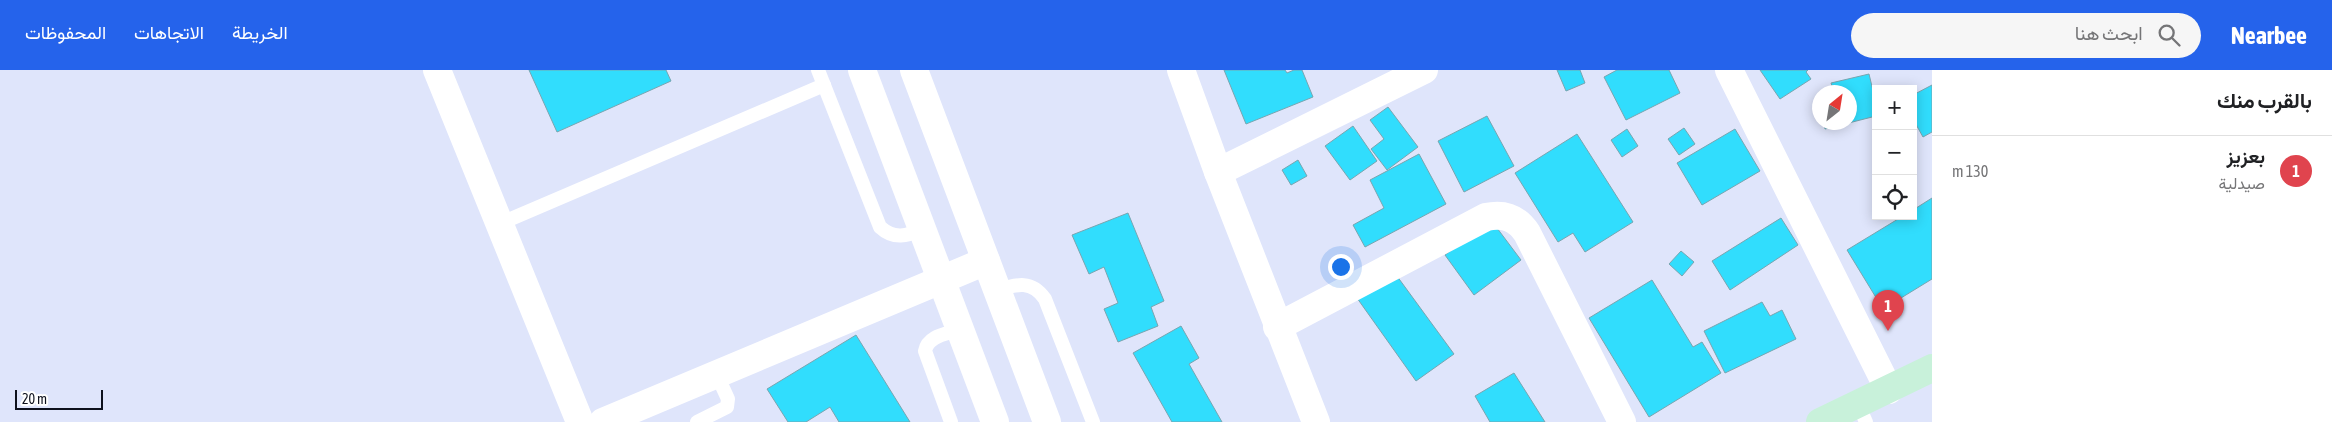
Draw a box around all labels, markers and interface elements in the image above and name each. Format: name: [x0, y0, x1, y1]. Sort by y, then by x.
search box: [1851, 13, 2201, 58]
icon: search: [2155, 21, 2183, 49]
text: المحفوظات: [25, 22, 106, 43]
text: الاتجاهات: [134, 22, 204, 43]
text: الخريطة: [232, 22, 288, 43]
text: ابحث هنا: [2075, 22, 2143, 44]
text: Nearbee: [2231, 22, 2307, 49]
north arrow: [1812, 85, 1857, 130]
map controls: [1872, 85, 1917, 220]
button: +: [1872, 85, 1917, 130]
text: بالقرب منك: [2217, 88, 2312, 112]
button: −: [1872, 130, 1917, 175]
text: بعزيز: [2227, 145, 2265, 167]
text: 130 m: [1952, 162, 1988, 180]
text: 1: [2292, 162, 2300, 180]
text: صيدلية: [2219, 174, 2265, 192]
button: locate: [1872, 175, 1917, 220]
your location: [1328, 254, 1354, 280]
pin: 1: [1872, 290, 1904, 331]
scale bar: [15, 387, 102, 410]
text: 20 m: [22, 391, 47, 407]

